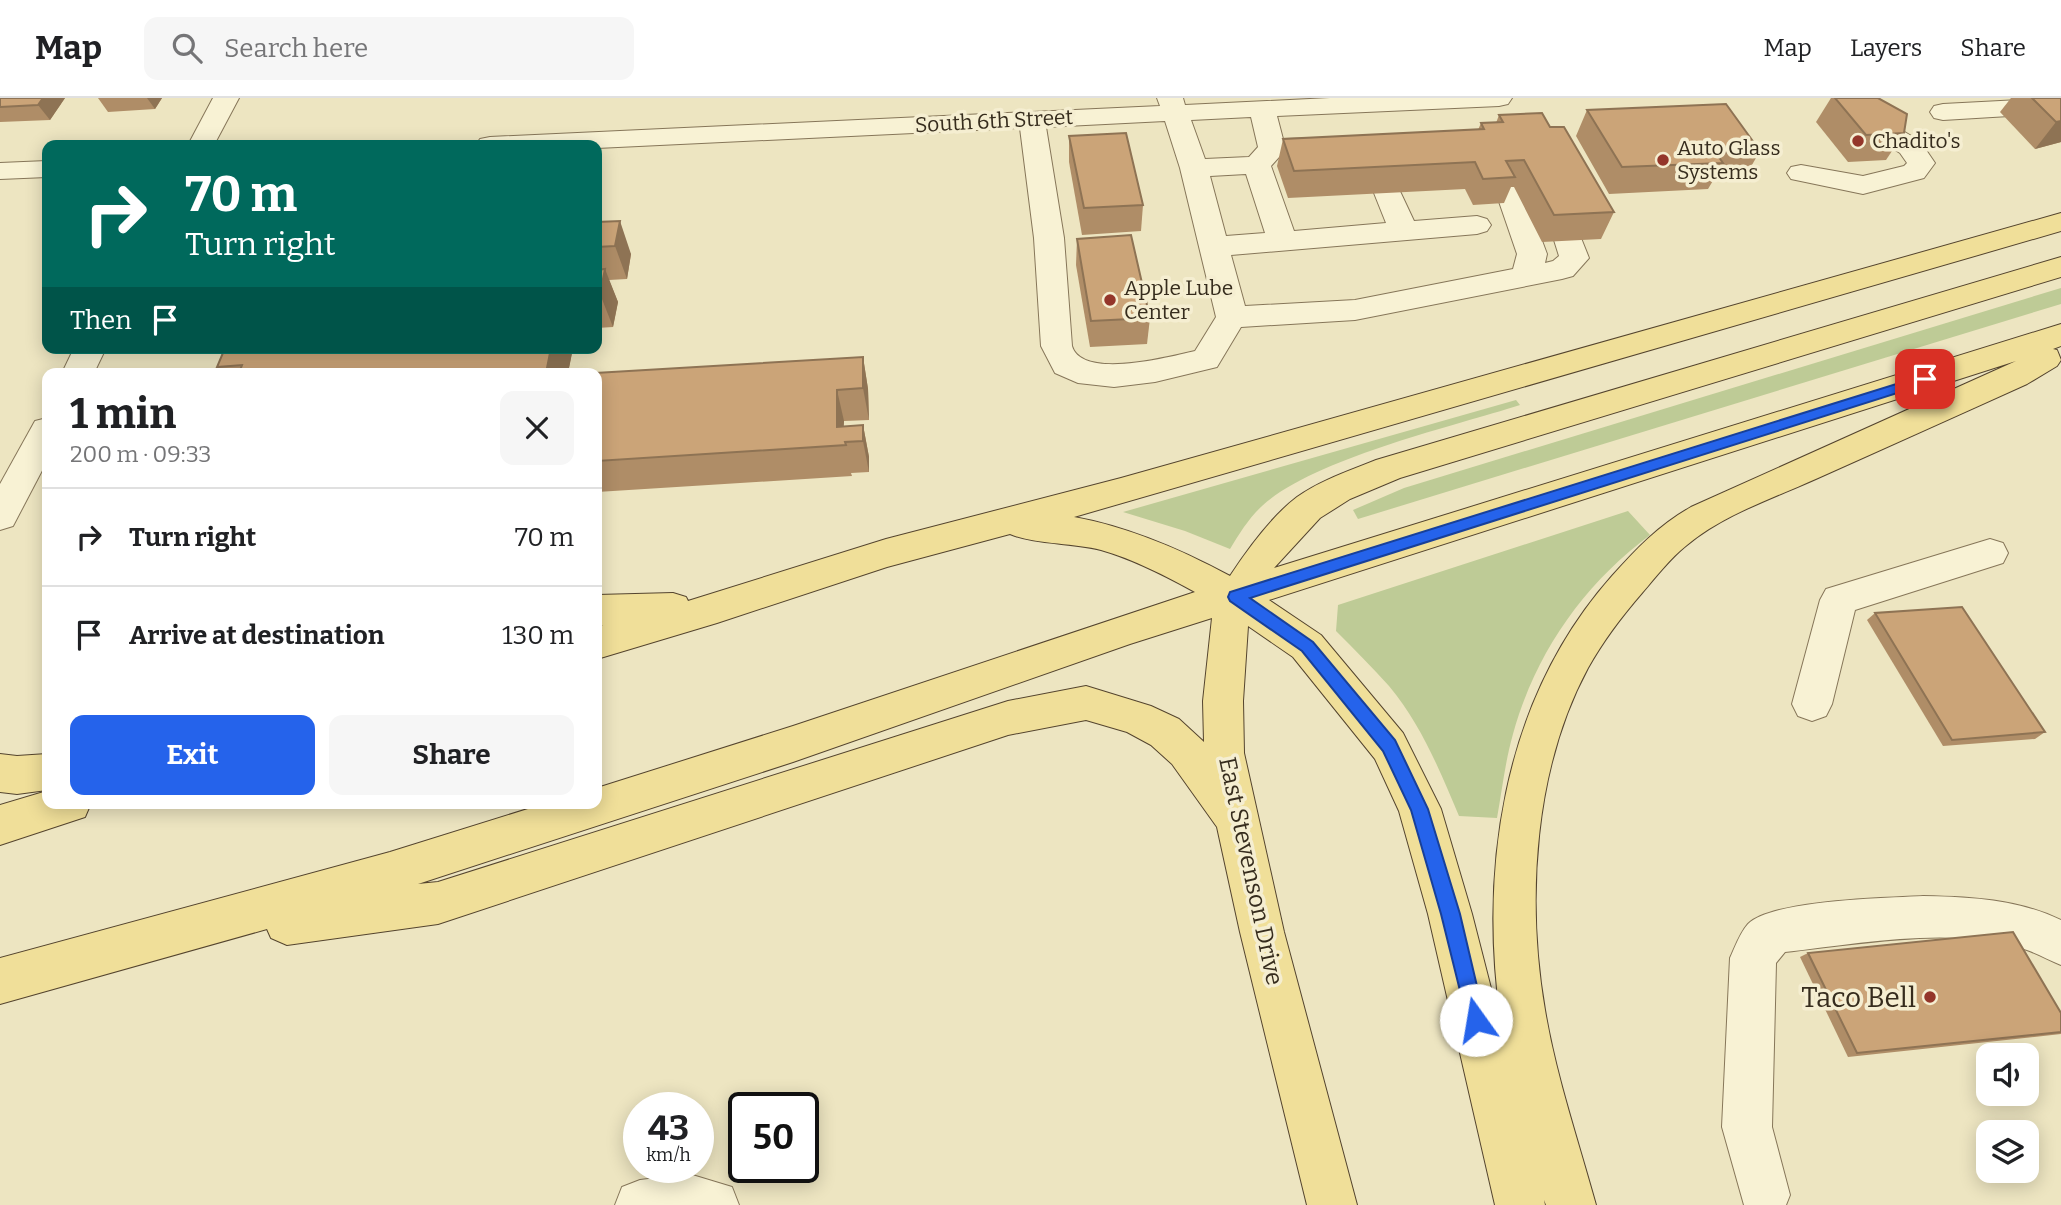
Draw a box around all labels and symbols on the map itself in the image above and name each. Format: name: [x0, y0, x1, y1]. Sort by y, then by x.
street label: South 6th Street: [914, 104, 1074, 138]
place label: Chadito's: [1872, 128, 1961, 154]
marker: Chadito's: [1850, 133, 1866, 149]
place label: Auto Glass Systems: [1677, 135, 1780, 185]
marker: Auto Glass Systems: [1655, 152, 1671, 168]
place label: Apple Lube Center: [1124, 275, 1233, 325]
marker: Apple Lube Center: [1102, 292, 1118, 308]
pin: [1895, 349, 1955, 409]
street label: East Stevenson Drive: [1213, 754, 1289, 988]
place label: Taco Bell: [1801, 981, 1916, 1014]
position arrow: [1439, 983, 1513, 1057]
marker: Taco Bell: [1922, 989, 1938, 1005]
speed limit sign: 50: [728, 1092, 819, 1183]

